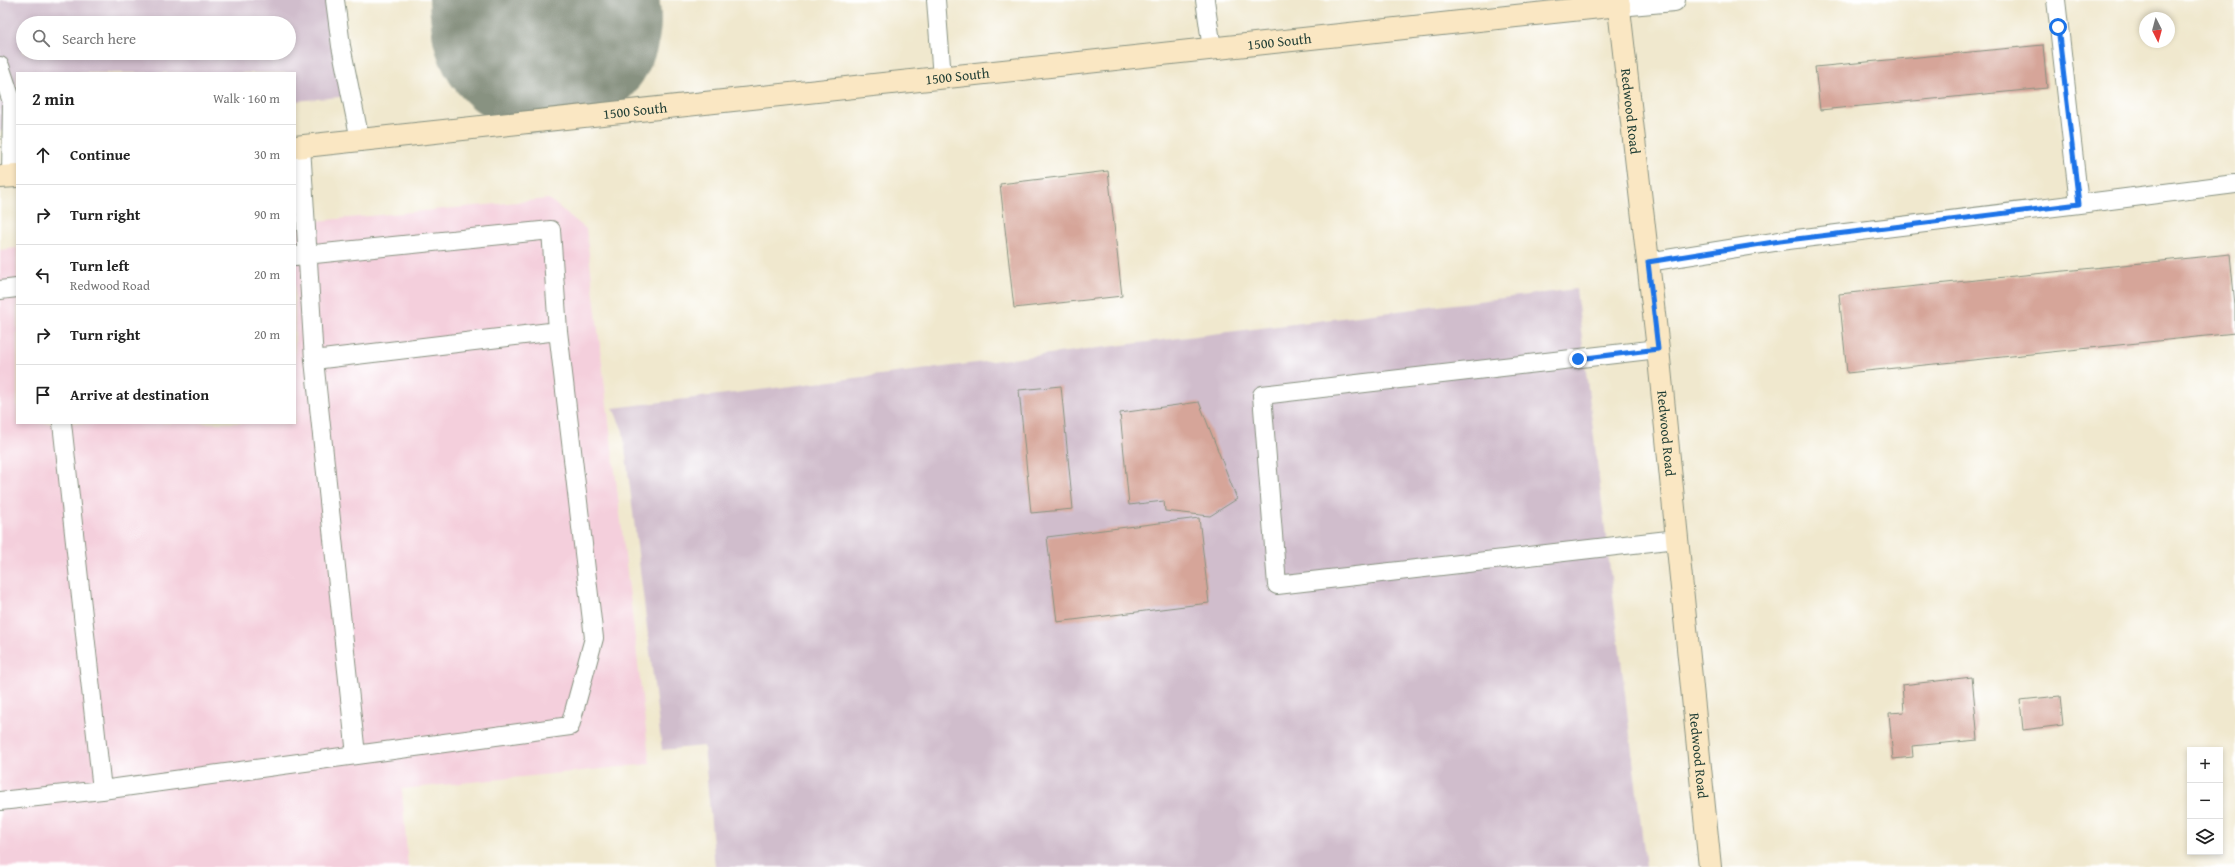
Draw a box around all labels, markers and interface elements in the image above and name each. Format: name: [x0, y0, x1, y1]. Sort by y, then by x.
north arrow: [2139, 12, 2175, 48]
search box: [16, 16, 296, 60]
route start: [2049, 18, 2067, 36]
icon: search: [30, 27, 52, 49]
text: Search here: [62, 28, 136, 49]
street label: 1500 South: [1246, 28, 1313, 55]
street label: 1500 South: [924, 63, 990, 89]
street label: Redwood Road: [1616, 67, 1646, 156]
text: 2 min: [32, 86, 74, 111]
text: Walk · 160 m: [213, 89, 280, 108]
street label: 1500 South: [602, 97, 668, 124]
icon: ahead: [32, 144, 54, 166]
text: Continue: [70, 144, 131, 165]
text: 30 m: [254, 145, 280, 164]
icon: right: [32, 204, 54, 226]
text: Turn right: [70, 204, 141, 225]
text: 90 m: [254, 205, 280, 224]
text: Turn left: [70, 255, 129, 276]
icon: left: [32, 264, 54, 286]
text: 20 m: [254, 265, 280, 284]
text: Redwood Road: [70, 276, 150, 295]
icon: right: [32, 324, 54, 346]
text: Turn right: [70, 324, 141, 345]
text: 20 m: [254, 325, 280, 344]
route end: [1569, 350, 1587, 368]
icon: arrive: [32, 384, 54, 406]
text: Arrive at destination: [70, 384, 209, 405]
street label: Redwood Road: [1652, 389, 1681, 478]
street label: Redwood Road: [1685, 712, 1713, 800]
map controls: [2187, 747, 2223, 855]
button: +: [2187, 747, 2223, 783]
button: −: [2187, 783, 2223, 819]
button: layers: [2187, 819, 2223, 855]

